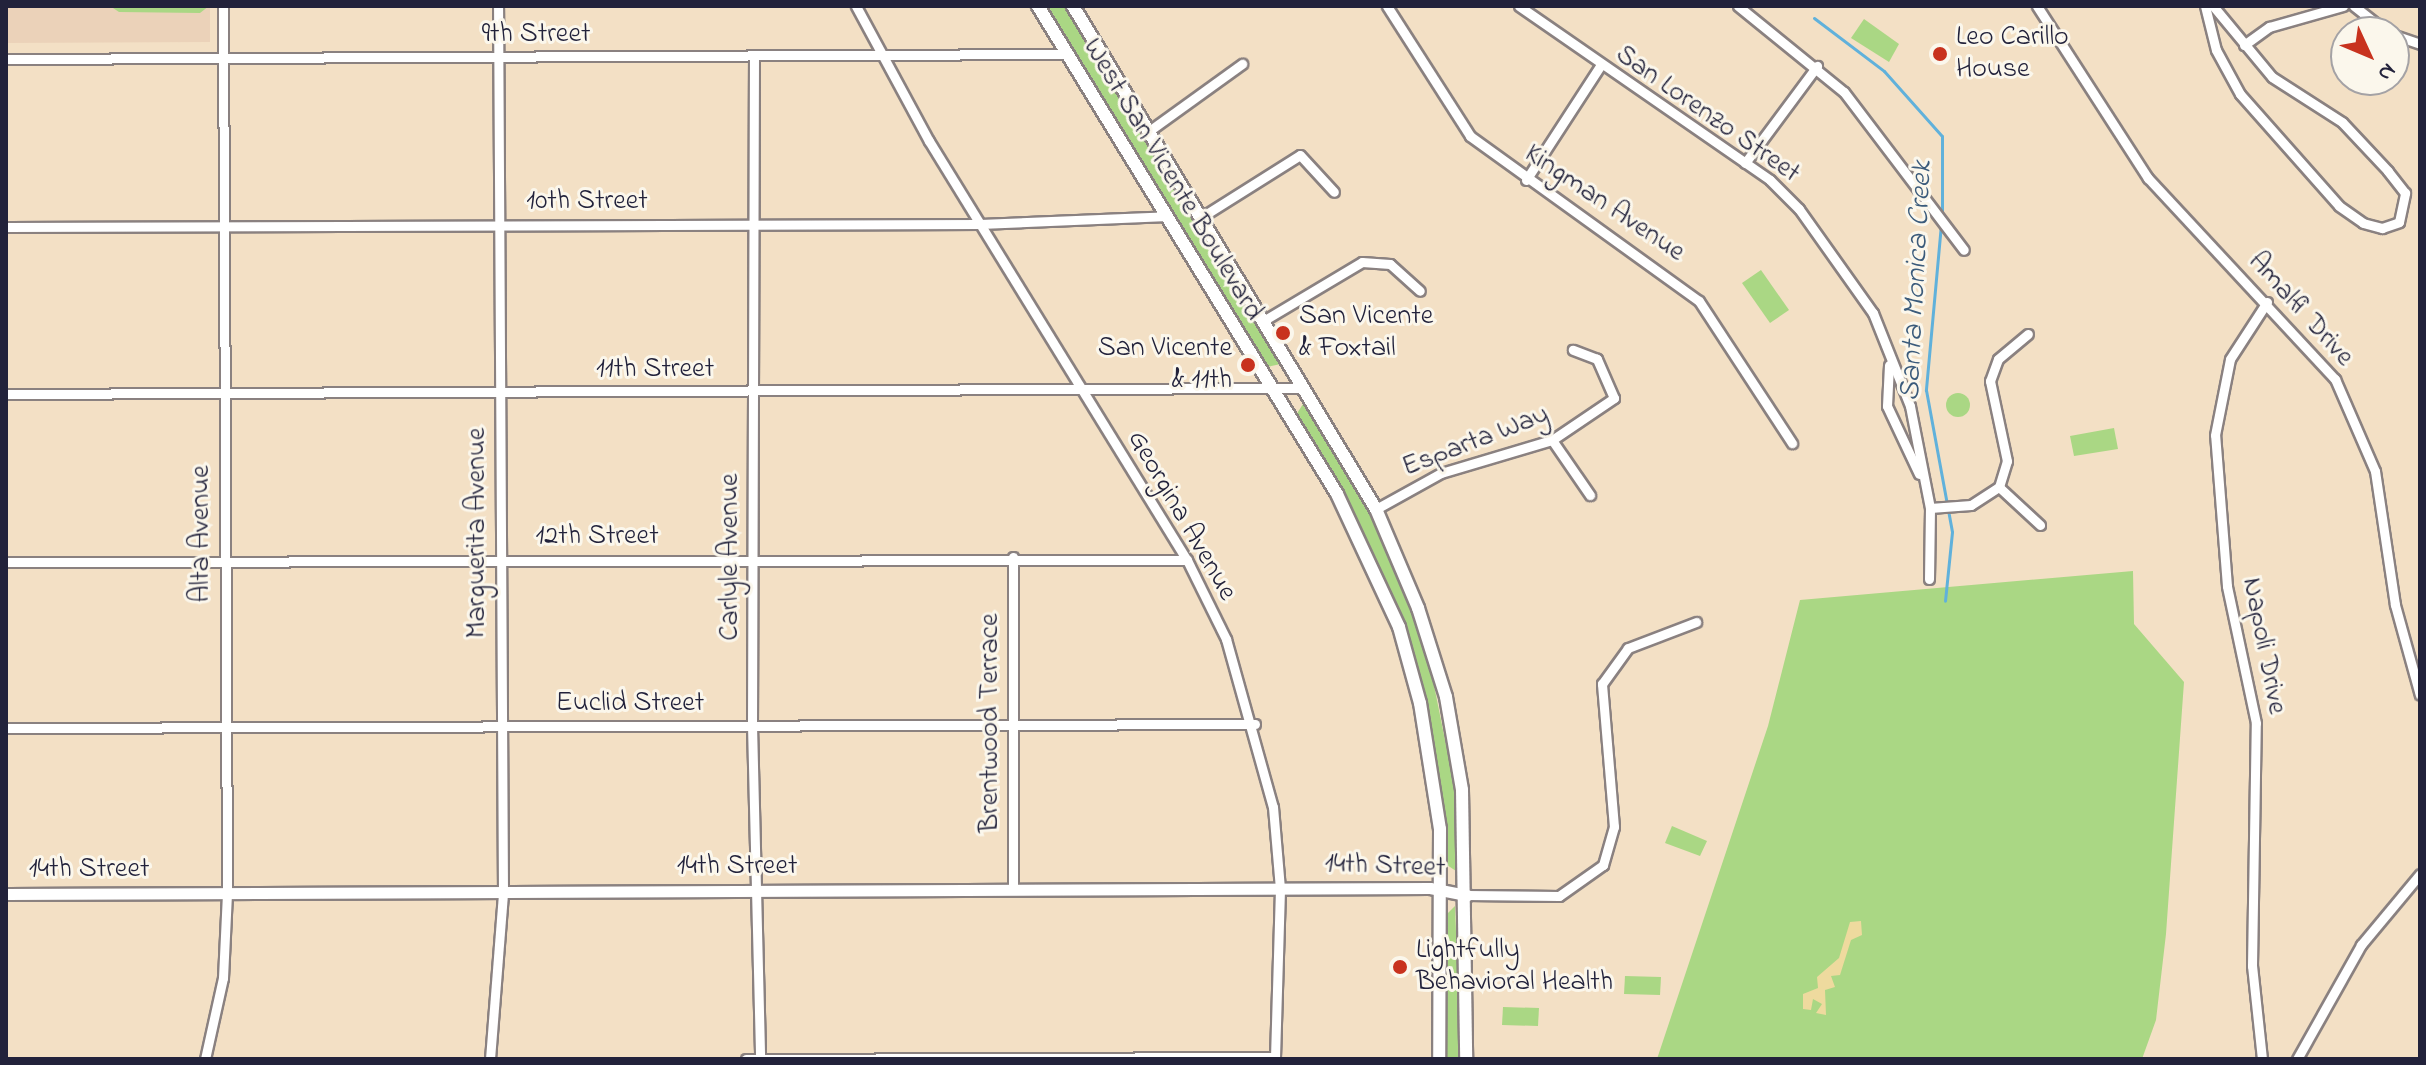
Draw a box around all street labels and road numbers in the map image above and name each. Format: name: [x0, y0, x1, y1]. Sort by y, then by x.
street label: 9th Street: [482, 18, 590, 52]
street label: West San Vicente Boulevard: [1074, 33, 1270, 327]
street label: San Lorenzo Street: [1608, 39, 1806, 191]
street label: Kingman Avenue: [1517, 138, 1691, 270]
street label: 10th Street: [526, 185, 648, 219]
street label: Amalfi Drive: [2240, 246, 2360, 374]
street label: 11th Street: [596, 353, 714, 387]
street label: Esparta Way: [1398, 399, 1554, 485]
street label: Georgina Avenue: [1119, 425, 1243, 607]
street label: Marguerita Avenue: [461, 428, 495, 638]
street label: Alta Avenue: [185, 465, 219, 603]
street label: Carlyle Avenue: [714, 473, 748, 641]
street label: 12th Street: [535, 520, 659, 554]
street label: Napoli Drive: [2233, 575, 2293, 717]
street label: Brentwood Terrace: [974, 613, 1008, 833]
street label: Euclid Street: [556, 687, 704, 721]
street label: 14th Street: [1324, 848, 1446, 886]
street label: 14th Street: [677, 850, 797, 884]
street label: 14th Street: [29, 853, 149, 887]

